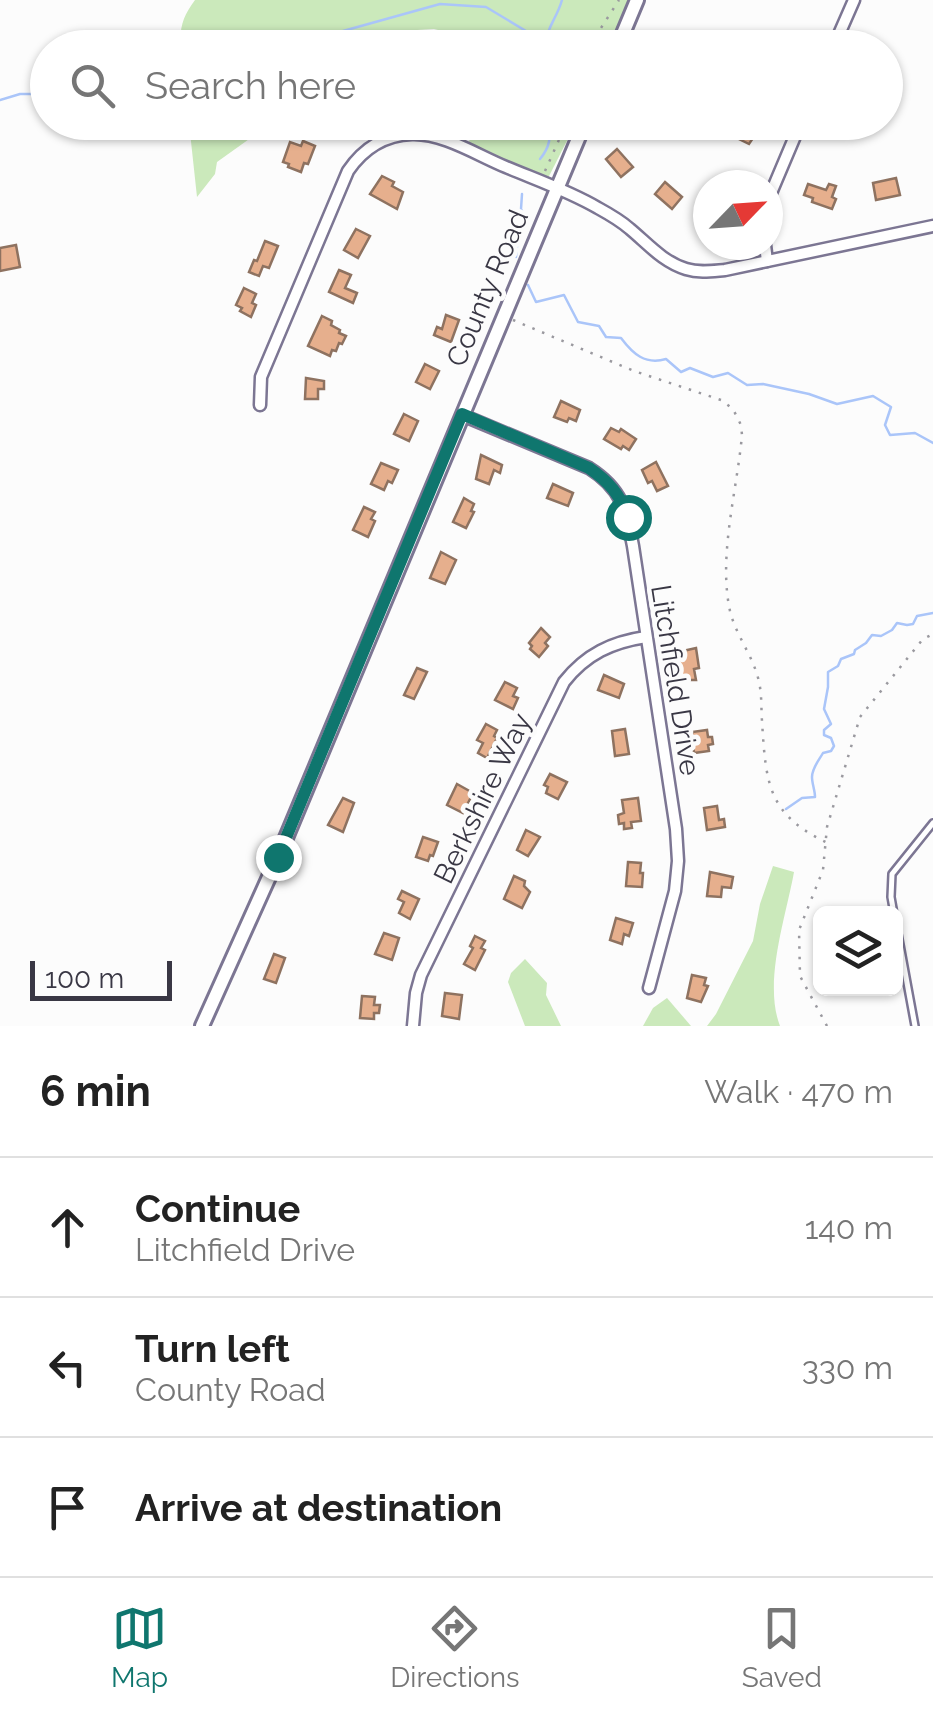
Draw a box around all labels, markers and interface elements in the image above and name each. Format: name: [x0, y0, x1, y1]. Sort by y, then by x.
search box: [30, 30, 903, 140]
icon: search: [65, 58, 120, 113]
text: Search here: [145, 63, 356, 108]
north arrow: [693, 170, 783, 260]
street label: County Road: [440, 205, 535, 371]
route start: [606, 495, 652, 541]
street label: Litchfield Drive: [644, 582, 707, 778]
street label: Berkshire Way: [427, 708, 538, 889]
route end: [256, 835, 302, 881]
map controls: [813, 906, 903, 996]
button: layers: [813, 906, 903, 996]
scale bar: [30, 956, 172, 1000]
text: 100 m: [45, 962, 124, 995]
text: 6 min: [40, 1067, 151, 1116]
text: Walk · 470 m: [704, 1073, 893, 1110]
text: Continue: [135, 1186, 300, 1231]
icon: ahead: [40, 1200, 95, 1255]
text: 140 m: [805, 1209, 893, 1246]
text: Litchfield Drive: [135, 1231, 355, 1268]
text: Turn left: [135, 1326, 290, 1371]
icon: left: [40, 1340, 95, 1395]
text: 330 m: [802, 1349, 893, 1386]
text: County Road: [135, 1371, 326, 1408]
icon: arrive: [40, 1480, 95, 1535]
text: Arrive at destination: [135, 1485, 502, 1530]
tab: Map: [111, 1601, 168, 1694]
tab: Directions: [390, 1601, 520, 1694]
tab: Saved: [742, 1601, 822, 1694]

